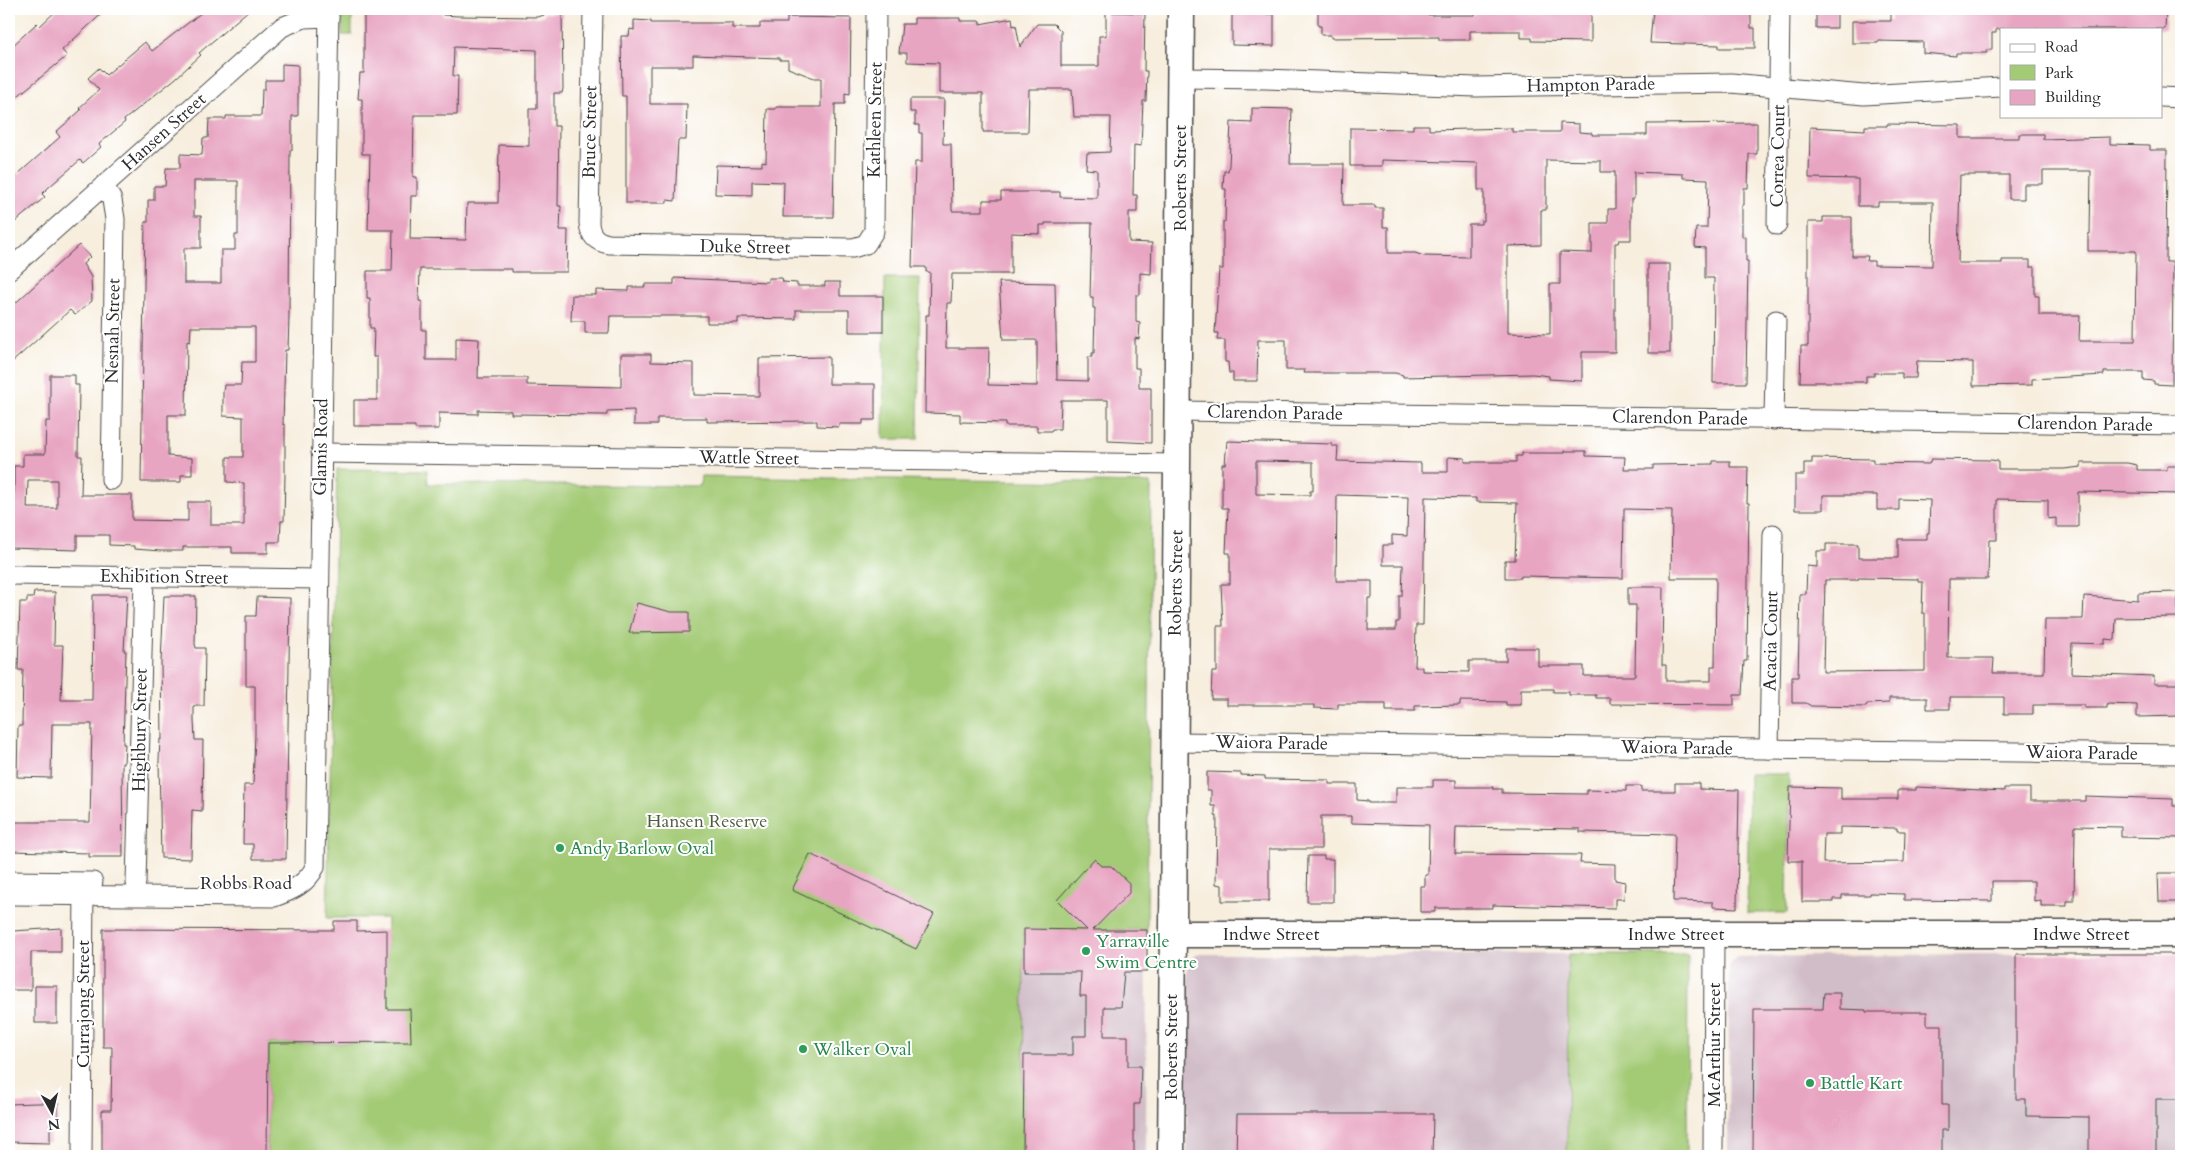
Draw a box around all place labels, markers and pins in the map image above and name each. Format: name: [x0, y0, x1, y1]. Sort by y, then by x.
place label: Andy Barlow Oval: [570, 836, 715, 861]
marker: Andy Barlow Oval: [554, 842, 566, 854]
place label: Yarraville Swim Centre: [1096, 929, 1197, 975]
marker: Yarraville Swim Centre: [1080, 945, 1092, 957]
place label: Walker Oval: [812, 1037, 912, 1062]
marker: Walker Oval: [797, 1043, 809, 1055]
place label: Battle Kart: [1820, 1071, 1903, 1096]
marker: Battle Kart: [1804, 1077, 1816, 1089]

